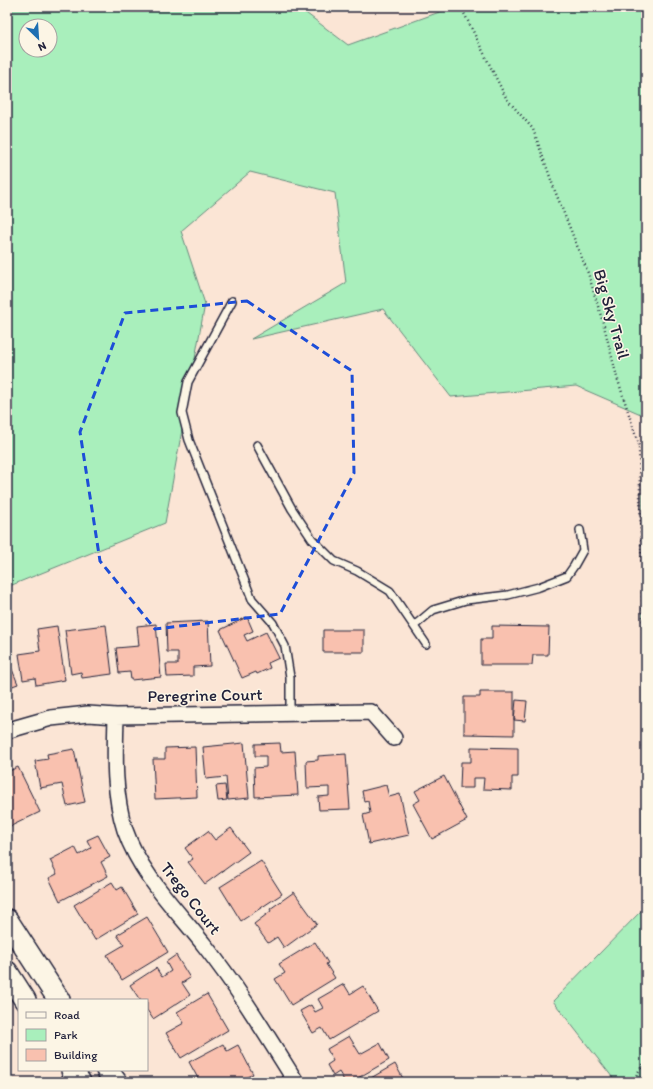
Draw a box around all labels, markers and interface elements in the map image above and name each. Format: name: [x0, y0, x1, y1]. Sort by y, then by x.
north arrow: [18, 18, 58, 58]
text: N: [36, 39, 48, 54]
street label: Big Sky Trail: [590, 267, 634, 361]
street label: Peregrine Court: [147, 684, 263, 706]
street label: Trego Court: [157, 858, 225, 938]
legend: [18, 999, 148, 1071]
text: Road: [54, 1008, 80, 1022]
text: Park: [54, 1028, 78, 1042]
text: Building: [54, 1048, 98, 1062]

